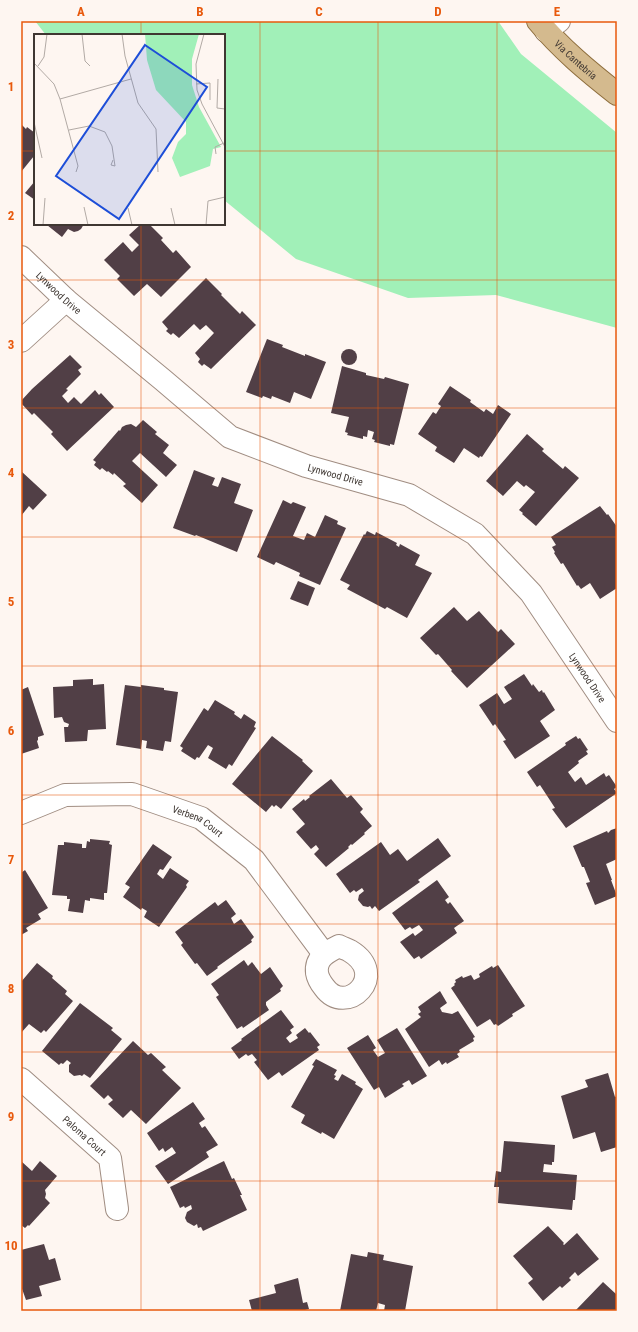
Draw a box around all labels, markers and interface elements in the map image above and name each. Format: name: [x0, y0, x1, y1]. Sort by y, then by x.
text: A: [77, 4, 85, 19]
text: B: [196, 4, 204, 19]
text: C: [315, 4, 323, 19]
text: D: [434, 4, 442, 19]
text: E: [554, 4, 561, 19]
inset map: [34, 34, 225, 225]
street label: Via Cantebria: [552, 38, 599, 81]
text: 1: [8, 79, 14, 94]
text: 2: [8, 208, 15, 223]
street label: Lynwood Drive: [34, 269, 84, 316]
text: 3: [8, 337, 14, 352]
street label: Lynwood Drive: [307, 461, 365, 487]
text: 4: [8, 465, 15, 480]
text: 5: [8, 594, 15, 609]
street label: Lynwood Drive: [567, 651, 608, 704]
text: 6: [8, 723, 15, 738]
street label: Verbena Court: [171, 803, 225, 839]
text: 7: [8, 852, 15, 867]
text: 8: [8, 981, 14, 996]
text: 9: [8, 1109, 14, 1124]
street label: Paloma Court: [61, 1113, 108, 1158]
text: 10: [4, 1238, 18, 1253]

